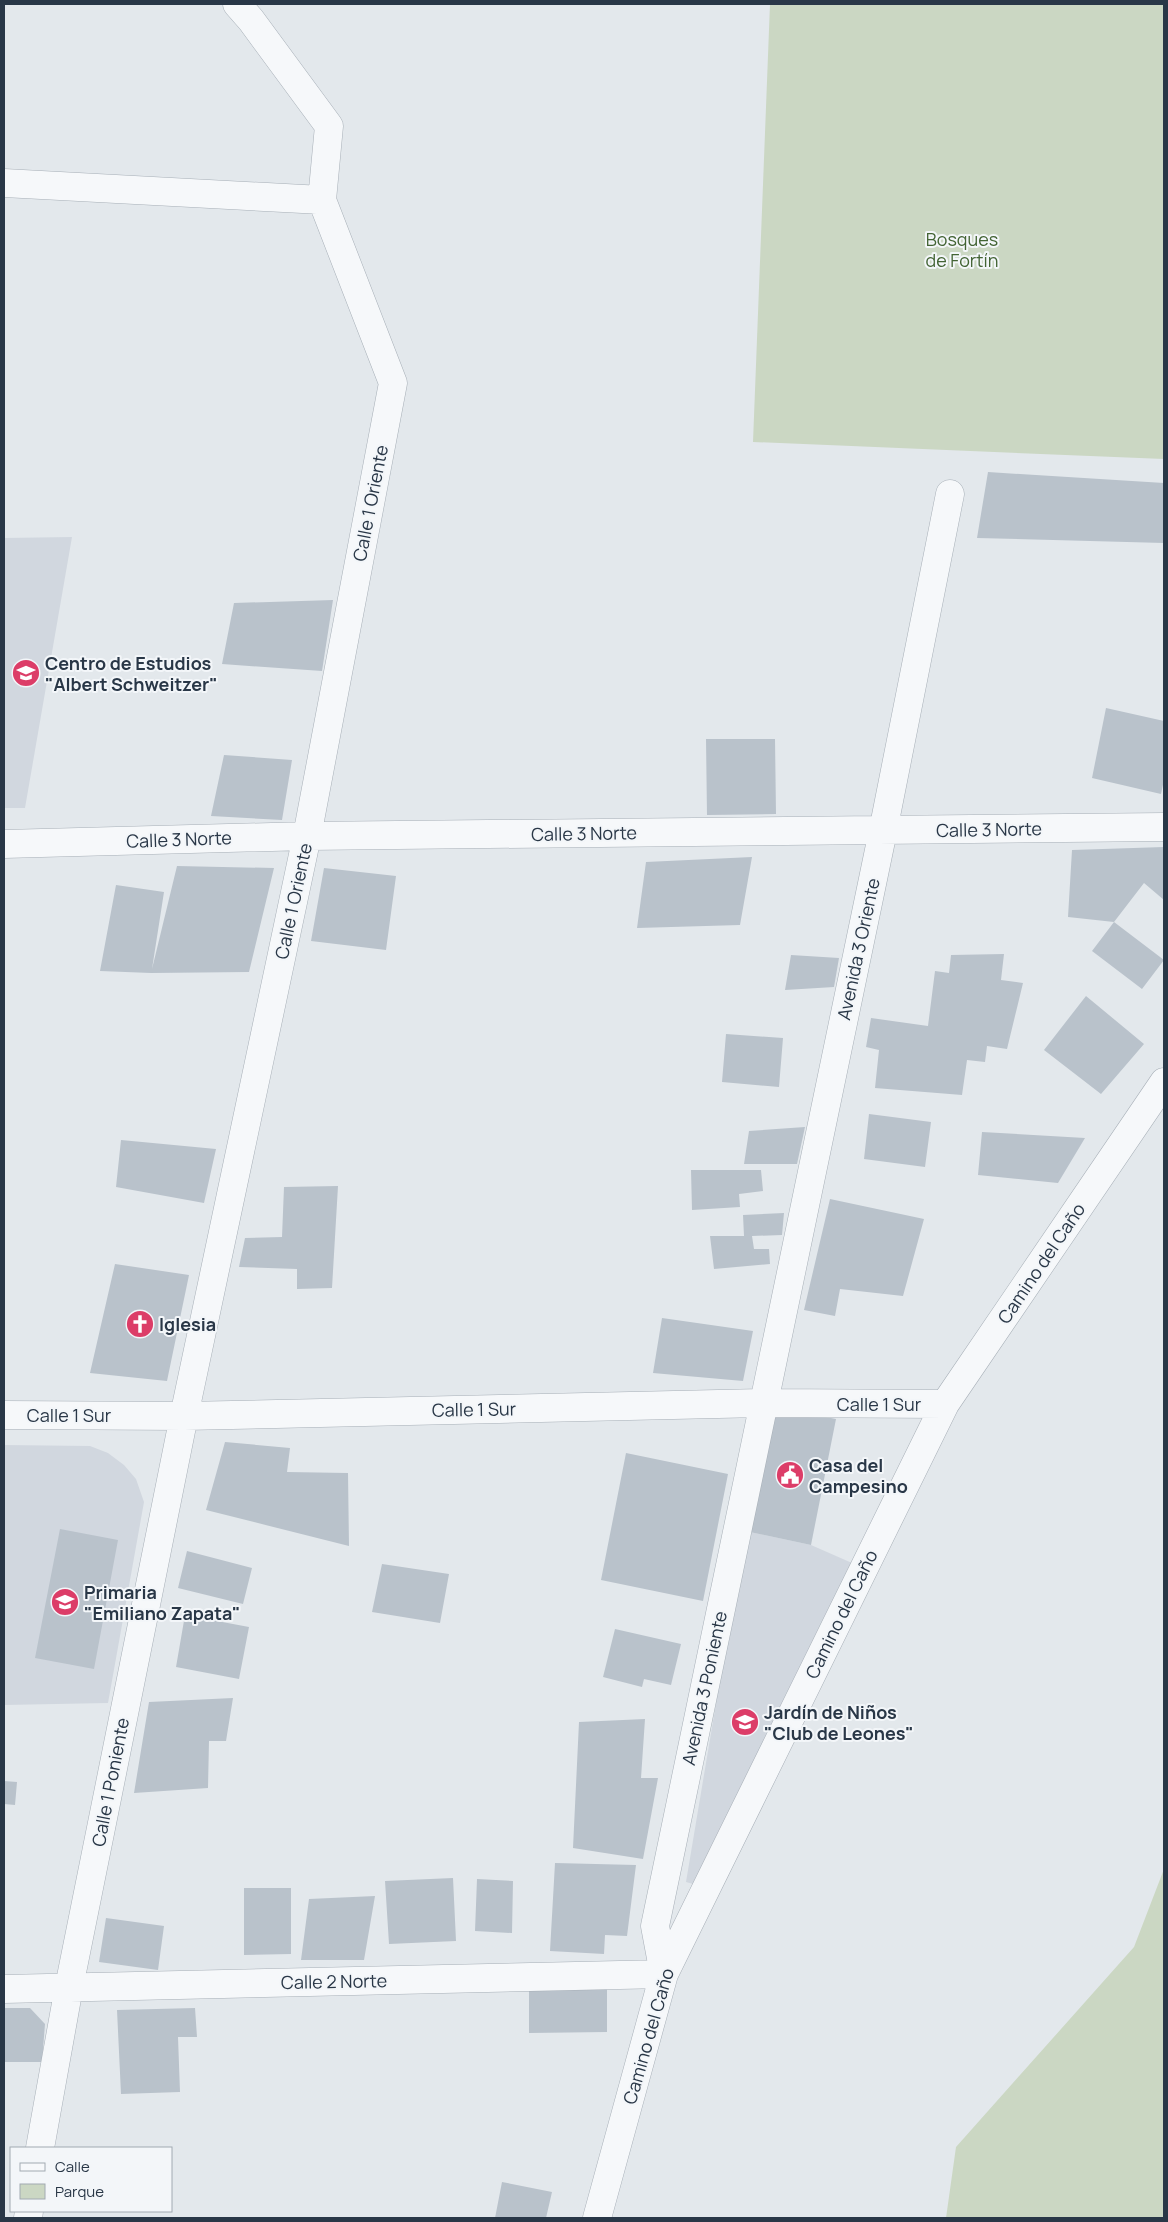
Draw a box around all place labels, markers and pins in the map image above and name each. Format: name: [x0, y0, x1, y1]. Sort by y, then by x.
place label: Centro de Estudios "Albert Schweitzer": [45, 651, 218, 696]
school or university icon: Centro de Estudios "Albert Schweitzer": [11, 658, 41, 688]
church icon: Iglesia: [125, 1309, 155, 1339]
place label: Iglesia: [159, 1312, 216, 1336]
place label: Casa del Campesino: [809, 1453, 908, 1498]
public building icon: Casa del Campesino: [775, 1460, 805, 1490]
place label: Primaria "Emiliano Zapata": [84, 1580, 240, 1625]
school or university icon: Primaria "Emiliano Zapata": [50, 1587, 80, 1617]
place label: Jardín de Niños "Club de Leones": [764, 1700, 914, 1745]
school or university icon: Jardín de Niños "Club de Leones": [730, 1707, 760, 1737]

